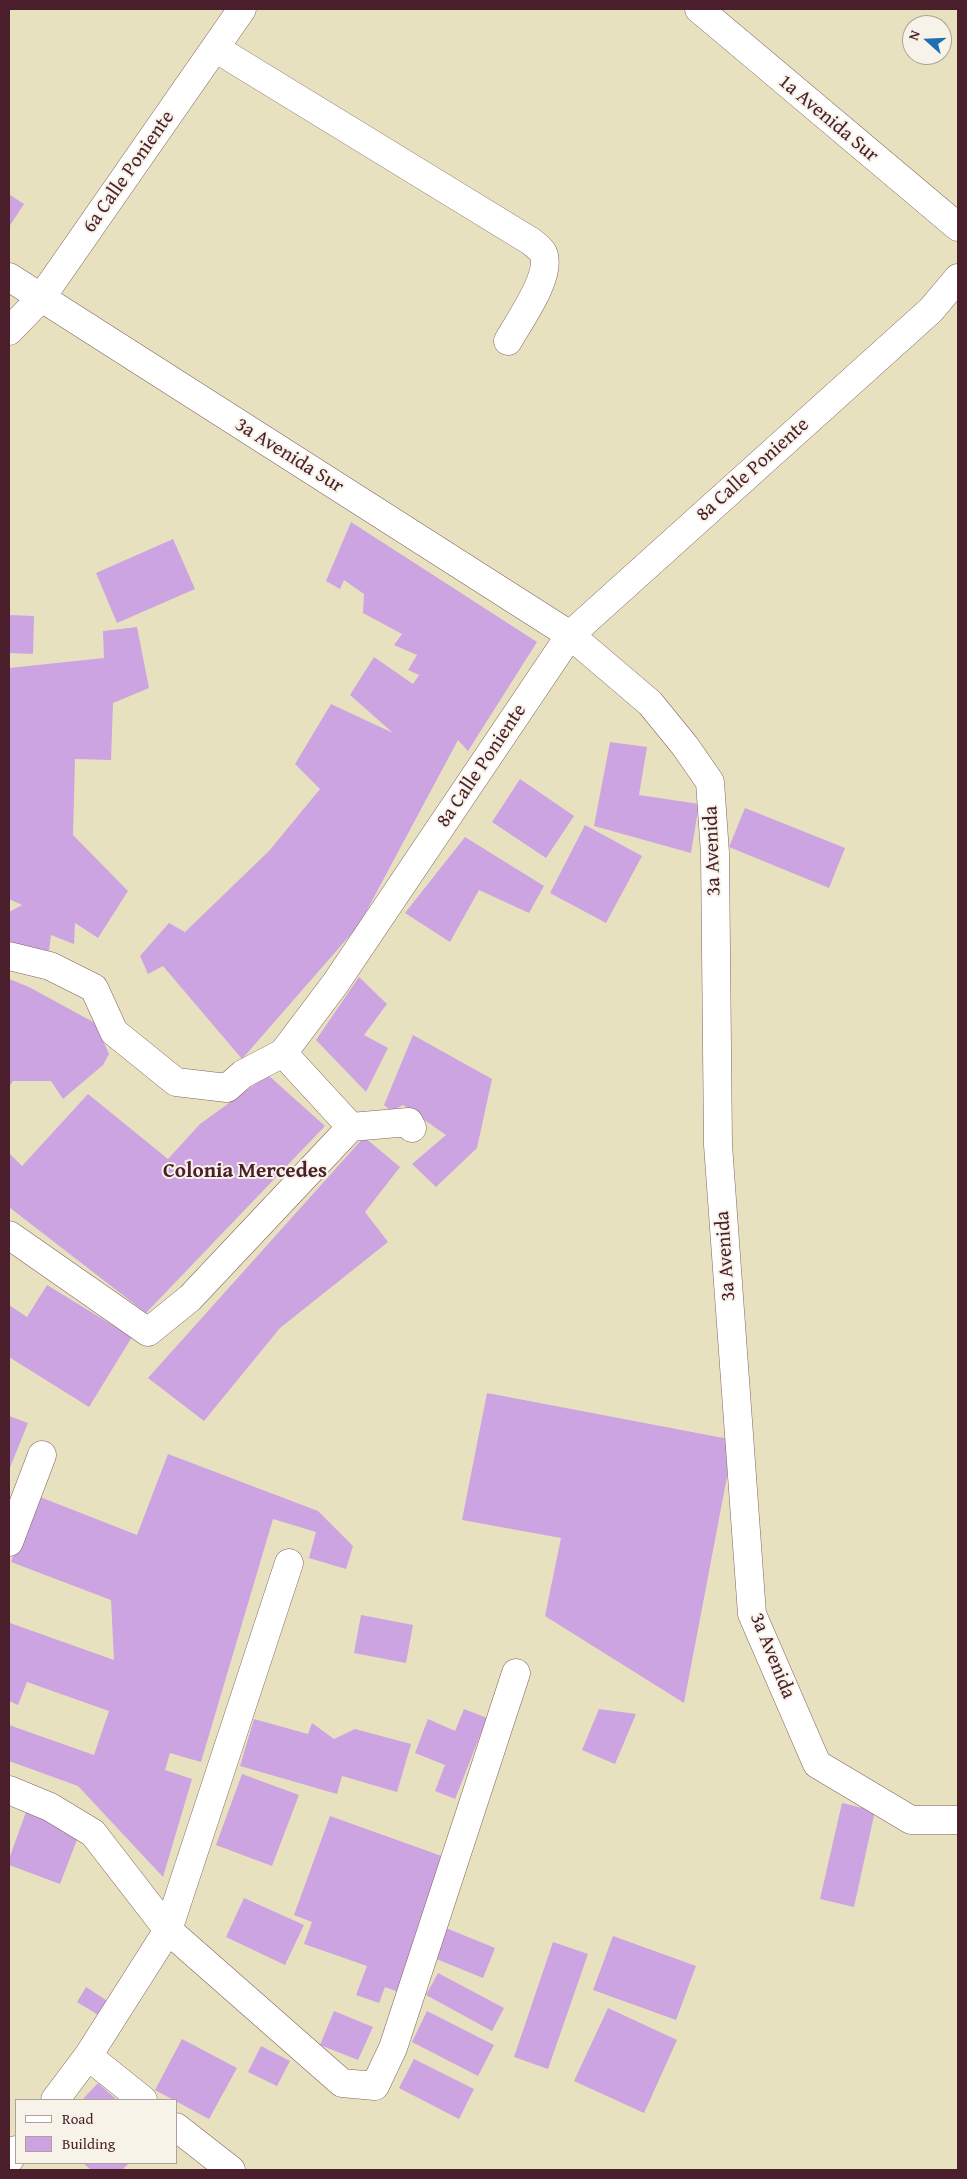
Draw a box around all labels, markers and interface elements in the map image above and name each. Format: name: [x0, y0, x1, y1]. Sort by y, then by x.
north arrow: [902, 15, 952, 65]
text: N: [903, 27, 925, 43]
street label: 1a Avenida Sur: [773, 70, 883, 168]
street label: 6a Calle Poniente: [78, 106, 180, 238]
street label: 3a Avenida Sur: [230, 413, 348, 499]
street label: 8a Calle Poniente: [692, 413, 814, 527]
street label: 8a Calle Poniente: [432, 700, 532, 832]
street label: 3a Avenida: [699, 805, 727, 897]
district label: Colonia Mercedes: [163, 1159, 327, 1185]
street label: 3a Avenida: [711, 1210, 741, 1302]
street label: 3a Avenida: [744, 1610, 800, 1702]
legend: [15, 2099, 178, 2164]
text: Road: [62, 2108, 93, 2129]
text: Building: [62, 2133, 115, 2154]

